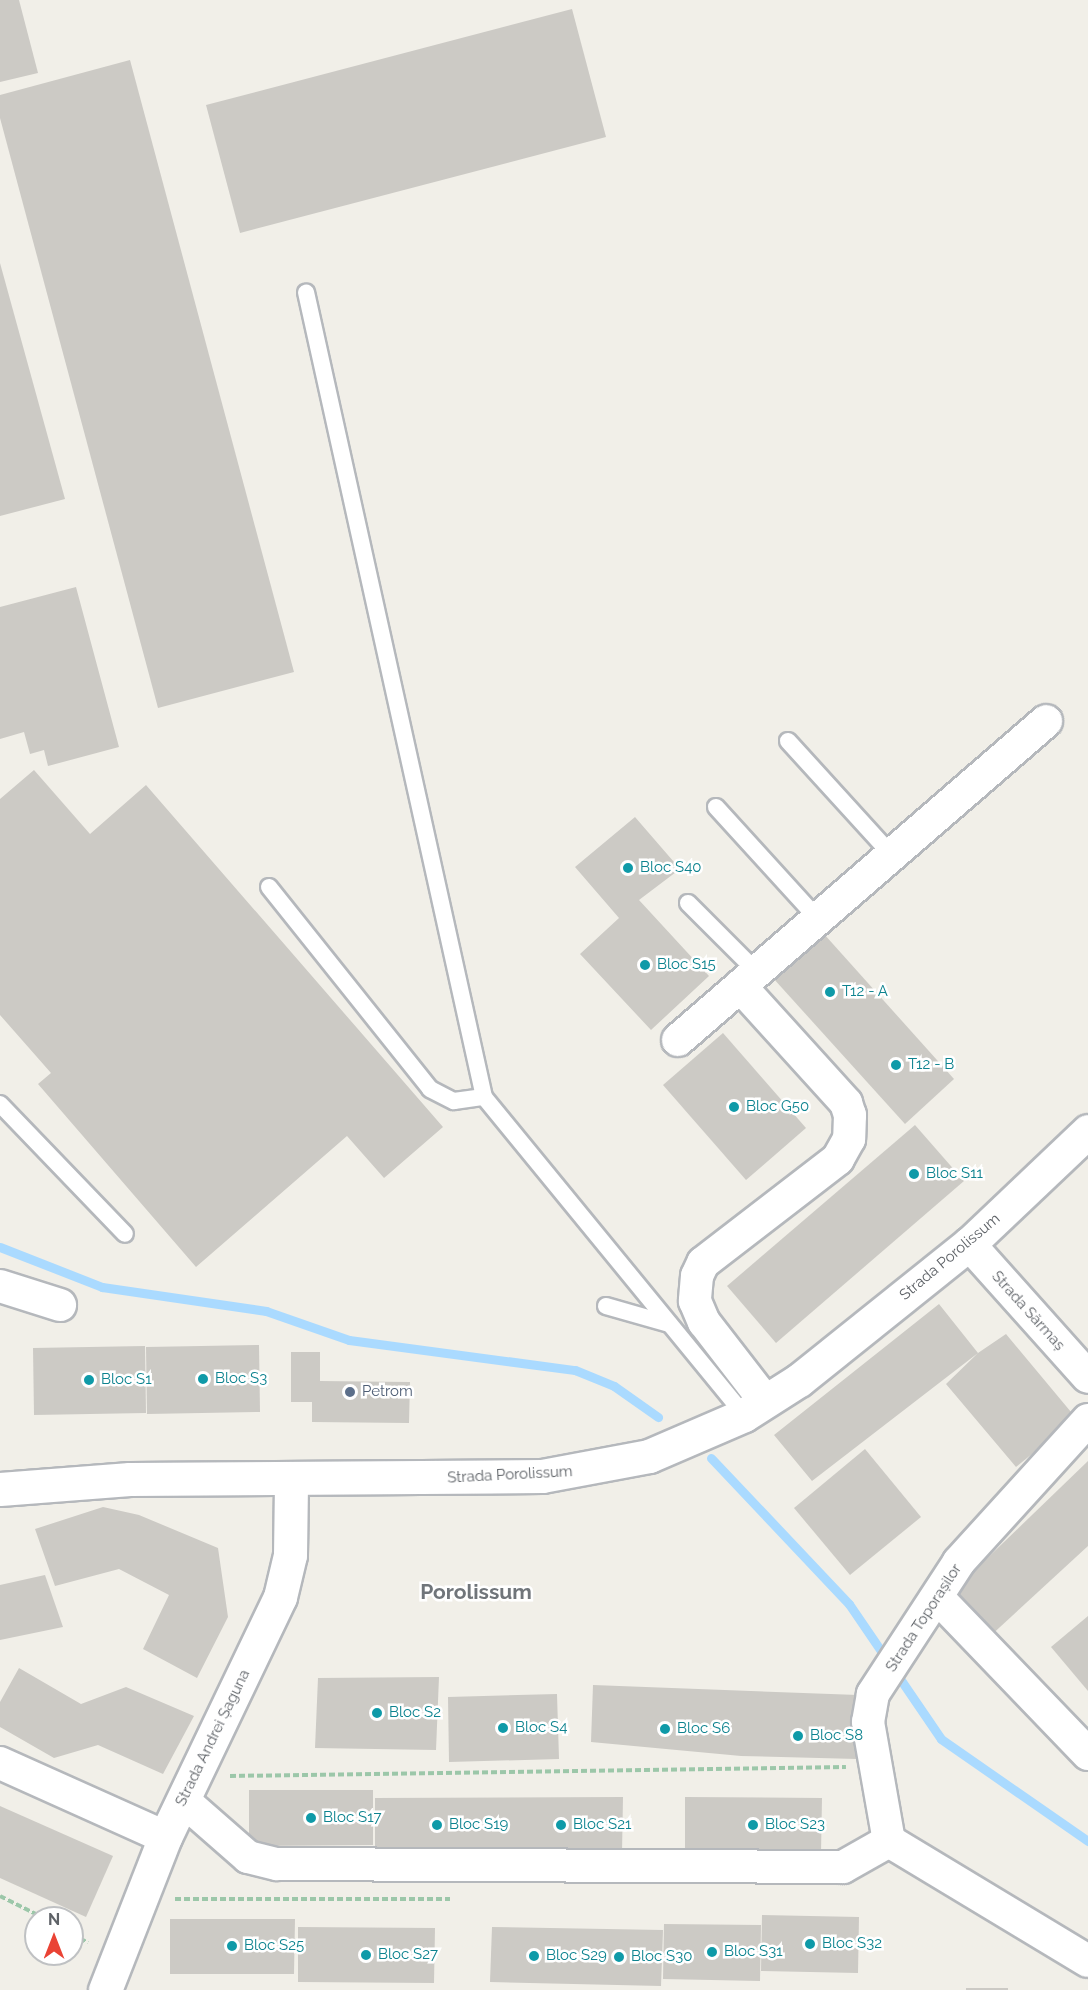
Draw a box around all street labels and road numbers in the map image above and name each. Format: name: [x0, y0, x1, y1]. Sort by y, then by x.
street label: Strada Porolissum: [896, 1210, 1004, 1304]
street label: Strada Sărmaș: [988, 1268, 1068, 1354]
street label: Strada Porolissum: [447, 1463, 573, 1487]
street label: Strada Toporașilor: [882, 1560, 966, 1676]
street label: Strada Andrei Șaguna: [172, 1667, 254, 1809]

